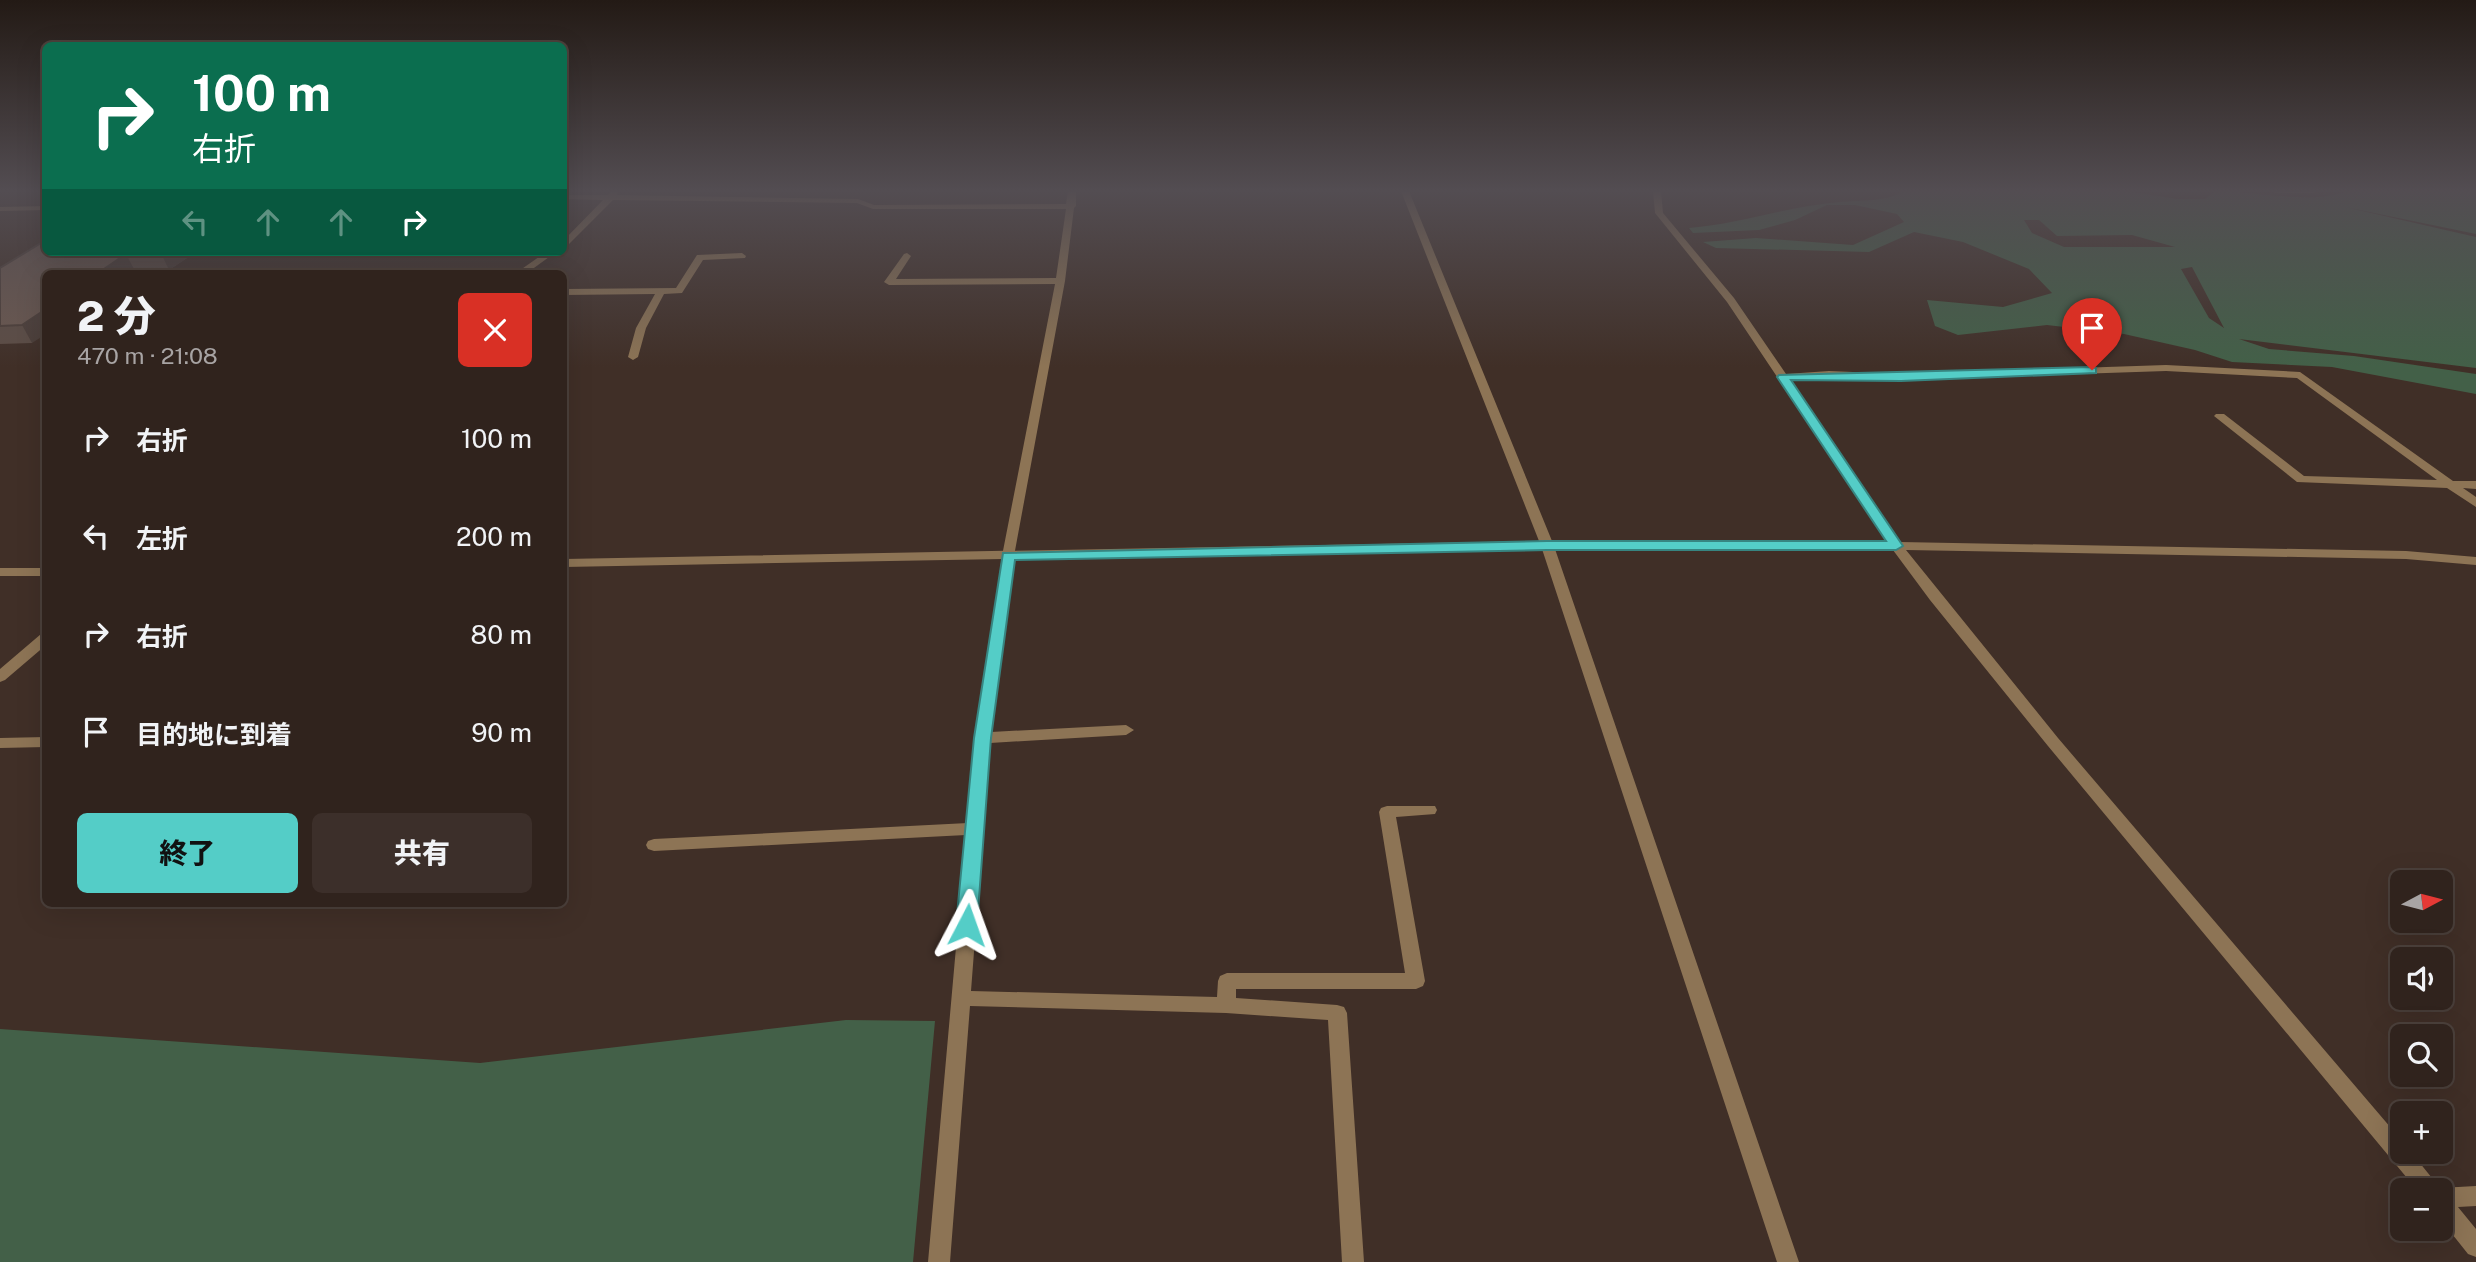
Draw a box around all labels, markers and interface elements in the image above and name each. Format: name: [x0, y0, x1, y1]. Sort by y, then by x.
text: 100 m: [192, 64, 331, 122]
icon: right: [77, 70, 168, 161]
text: 右折: [192, 130, 256, 167]
icon: left: [176, 203, 214, 241]
icon: ahead: [249, 203, 287, 241]
icon: ahead: [322, 203, 360, 241]
icon: right: [395, 203, 433, 241]
text: 2 分: [77, 291, 156, 340]
button: close: [458, 293, 532, 367]
pin: [2062, 298, 2122, 370]
icon: arrive: [2073, 309, 2111, 347]
text: 470 m · 21:08: [77, 342, 218, 369]
icon: right: [77, 419, 115, 457]
text: 100 m: [461, 423, 532, 454]
text: 右折: [136, 425, 188, 456]
icon: left: [77, 517, 115, 555]
text: 200 m: [456, 521, 532, 552]
text: 左折: [136, 523, 188, 554]
icon: right: [77, 615, 115, 653]
text: 80 m: [471, 619, 532, 650]
text: 右折: [136, 621, 188, 652]
icon: arrive: [77, 713, 115, 751]
text: 90 m: [471, 717, 532, 748]
text: 目的地に到着: [136, 719, 292, 750]
button: 終了: [77, 813, 298, 893]
button: 共有: [312, 813, 532, 893]
north arrow: [2390, 870, 2454, 933]
map controls: [2390, 870, 2453, 1241]
position arrow: [930, 888, 1004, 962]
button: sound: [2390, 947, 2453, 1010]
button: search: [2390, 1024, 2453, 1087]
button: +: [2390, 1101, 2453, 1164]
button: −: [2390, 1178, 2453, 1241]

